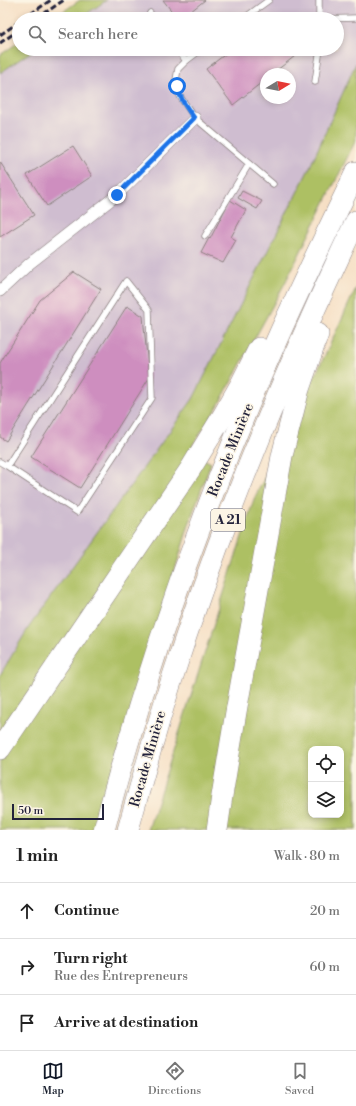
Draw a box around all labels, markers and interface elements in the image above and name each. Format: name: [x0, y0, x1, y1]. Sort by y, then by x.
search box: [12, 12, 344, 56]
icon: search: [26, 23, 48, 45]
text: Search here: [58, 25, 138, 44]
north arrow: [260, 68, 296, 104]
route start: [168, 77, 186, 95]
route end: [108, 186, 126, 204]
street label: Rocade Minière: [204, 400, 258, 500]
road number: A 21: [211, 509, 245, 531]
street label: Rocade Minière: [126, 709, 170, 809]
map controls: [308, 746, 344, 818]
button: locate: [308, 746, 344, 782]
button: layers: [308, 782, 344, 818]
scale bar: [12, 802, 104, 821]
text: 50 m: [18, 804, 43, 818]
text: 1 min: [16, 845, 58, 867]
text: Walk · 80 m: [274, 848, 340, 864]
icon: ahead: [16, 900, 38, 922]
text: Continue: [54, 901, 119, 920]
text: 20 m: [310, 903, 340, 919]
text: Turn right: [54, 949, 128, 968]
icon: right: [16, 956, 38, 978]
text: 60 m: [309, 959, 340, 975]
text: Rue des Entrepreneurs: [54, 968, 188, 984]
icon: arrive: [16, 1012, 38, 1034]
text: Arrive at destination: [54, 1013, 198, 1032]
tab: Map: [42, 1060, 64, 1098]
tab: Directions: [148, 1060, 201, 1098]
tab: Saved: [285, 1060, 314, 1098]

